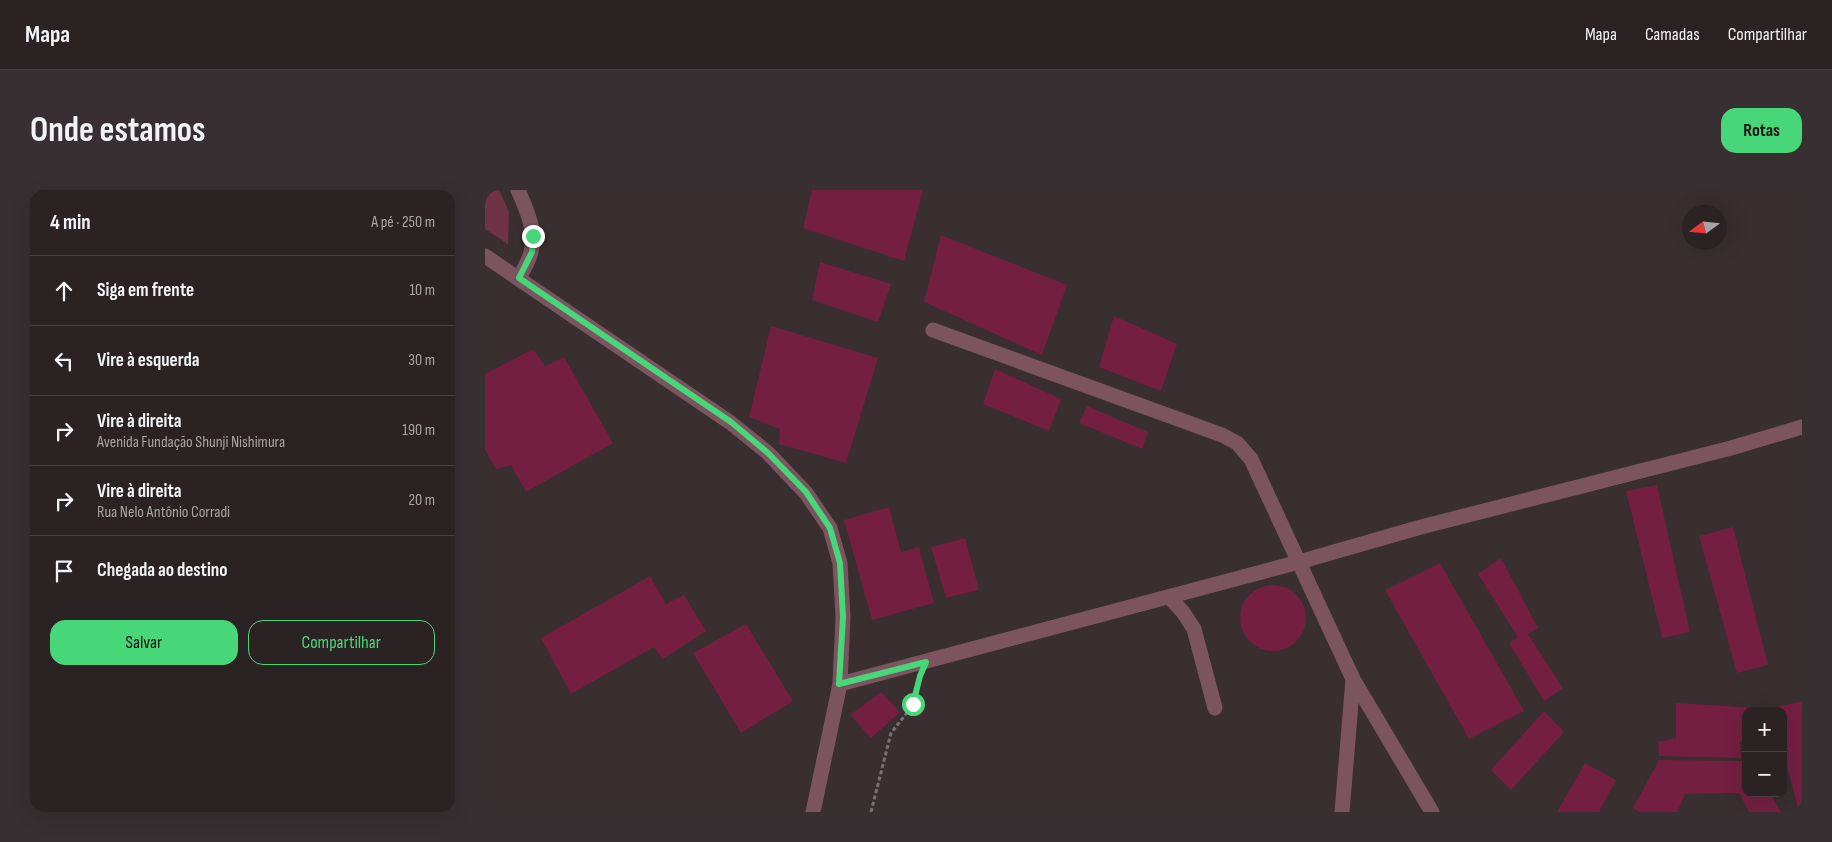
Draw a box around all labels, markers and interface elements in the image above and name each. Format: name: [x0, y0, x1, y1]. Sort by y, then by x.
text: Mapa: [25, 20, 70, 49]
text: Mapa: [1585, 24, 1617, 45]
text: Camadas: [1645, 24, 1700, 45]
text: Compartilhar: [1728, 24, 1807, 45]
button: Rotas: [1721, 108, 1802, 153]
text: Onde estamos: [30, 109, 206, 152]
north arrow: [1682, 205, 1727, 250]
text: 4 min: [50, 210, 91, 235]
text: A pé · 250 m: [371, 213, 435, 232]
route end: [522, 225, 545, 248]
icon: ahead: [50, 277, 78, 305]
text: Siga em frente: [97, 279, 194, 302]
text: 10 m: [409, 281, 435, 300]
icon: left: [50, 347, 78, 375]
text: Vire à esquerda: [97, 349, 199, 372]
text: 30 m: [408, 351, 435, 370]
text: Vire à direita: [97, 410, 181, 433]
icon: right: [50, 417, 78, 445]
text: 190 m: [402, 421, 435, 440]
text: Avenida Fundação Shunji Nishimura: [97, 433, 285, 452]
text: Vire à direita: [97, 480, 181, 503]
icon: right: [50, 487, 78, 515]
text: 20 m: [408, 491, 435, 510]
text: Rua Nelo Antônio Corradi: [97, 503, 230, 522]
icon: arrive: [50, 557, 78, 585]
text: Chegada ao destino: [97, 559, 227, 582]
button: Salvar: [50, 620, 238, 665]
button: Compartilhar: [248, 620, 435, 665]
route start: [902, 693, 925, 716]
map controls: [1742, 707, 1787, 797]
button: +: [1742, 707, 1787, 752]
button: −: [1742, 752, 1787, 797]

